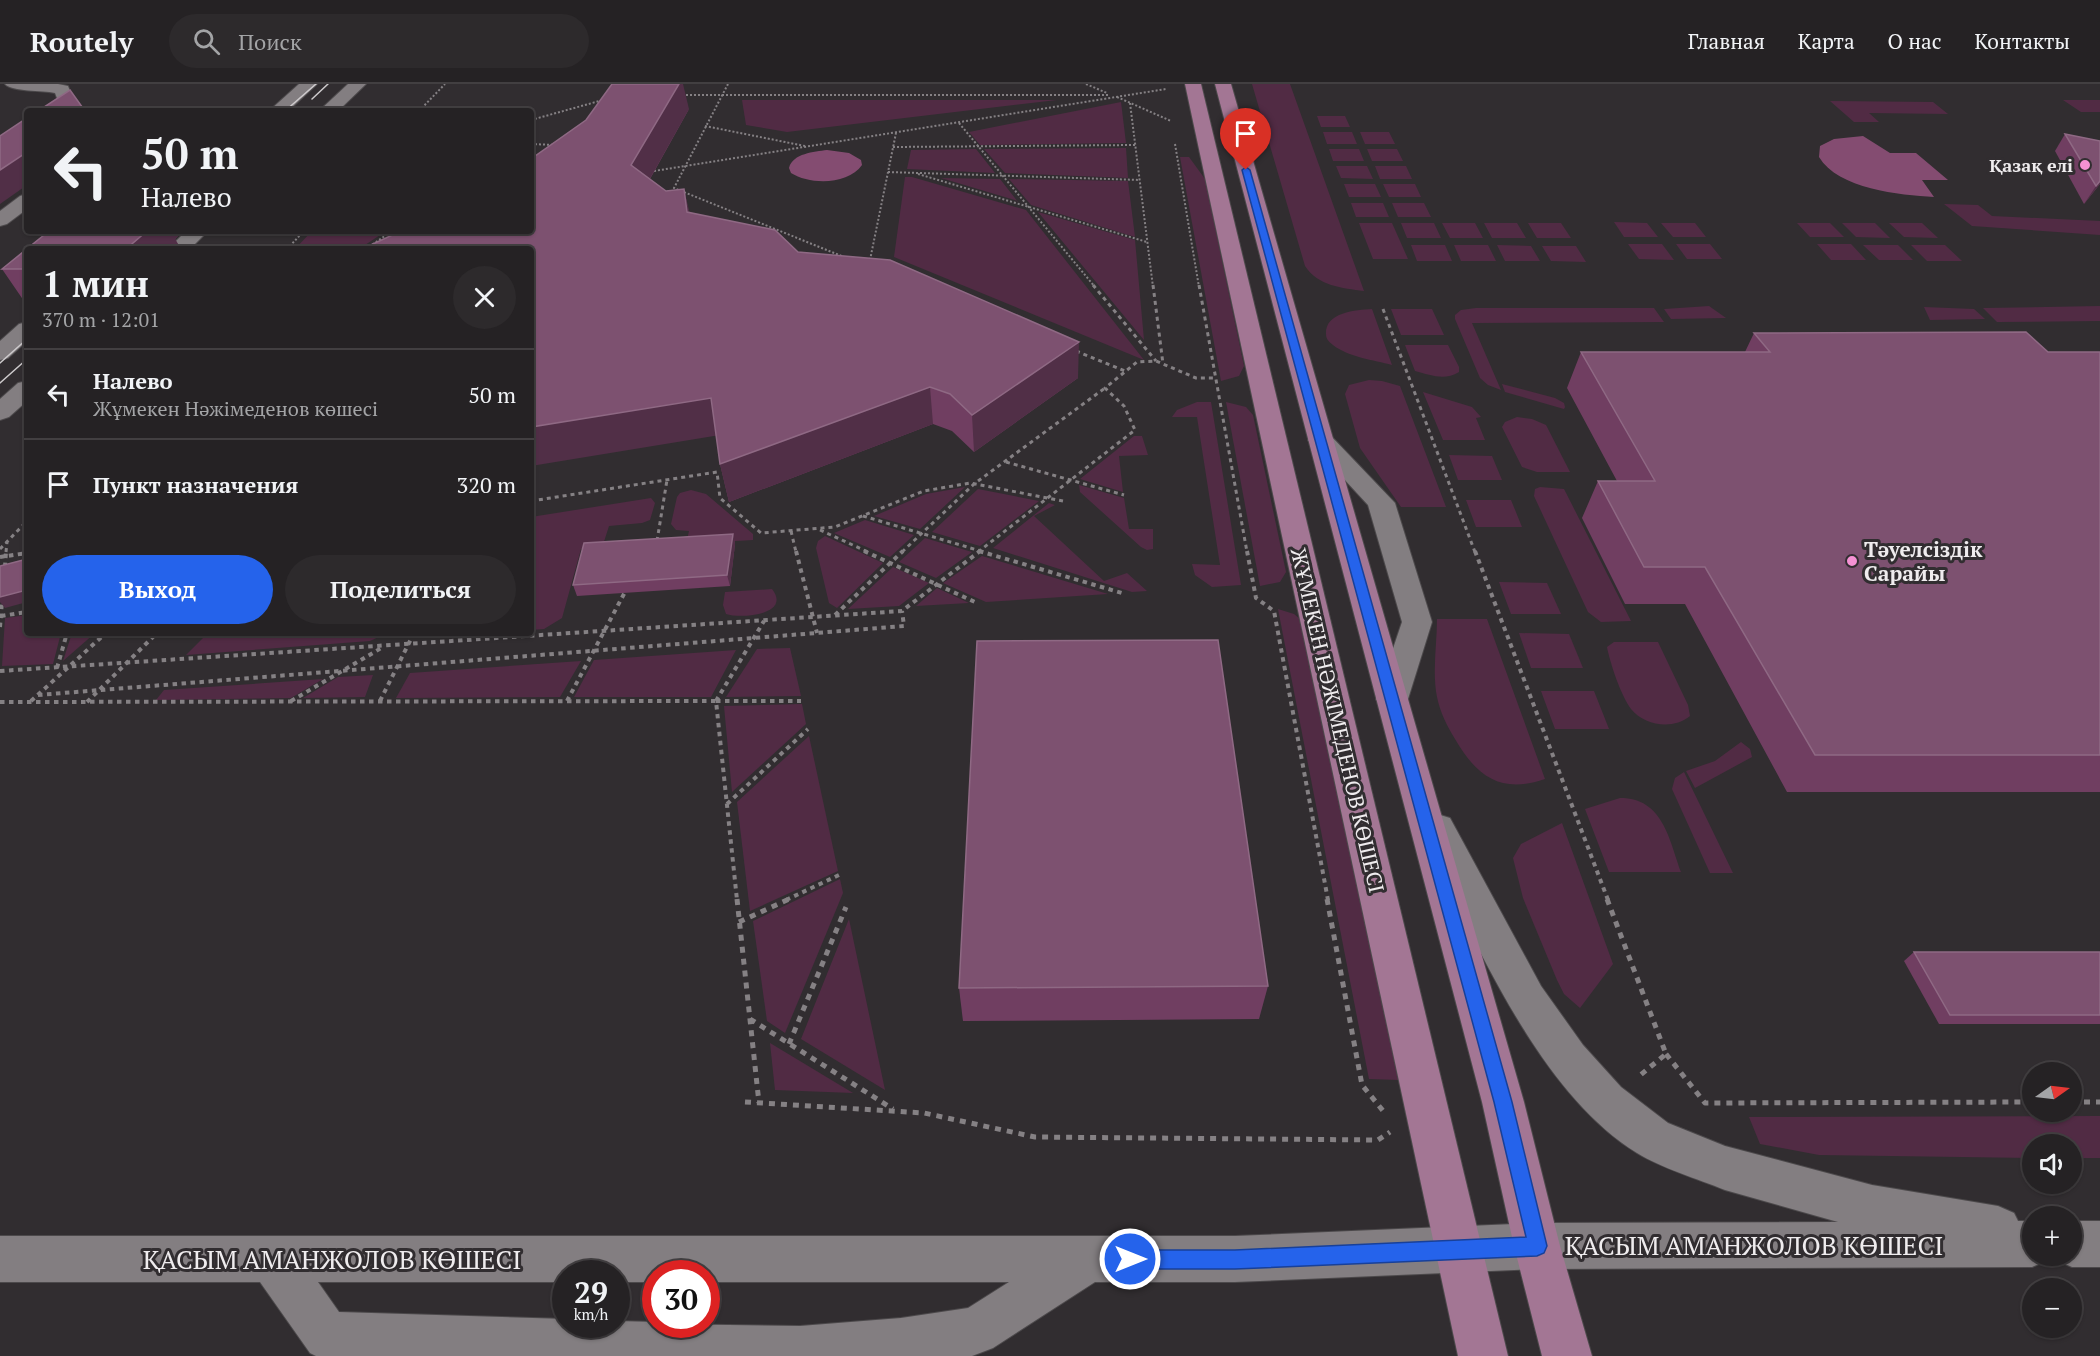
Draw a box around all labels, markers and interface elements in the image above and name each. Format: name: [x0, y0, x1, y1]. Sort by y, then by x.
search box: [169, 14, 589, 68]
text: Routely: [30, 23, 133, 60]
icon: search: [190, 25, 223, 58]
text: Поиск: [238, 27, 302, 56]
text: Главная: [1688, 27, 1765, 55]
text: Карта: [1798, 27, 1855, 55]
text: О нас: [1888, 27, 1941, 55]
text: Контакты: [1974, 27, 2070, 55]
pin: [1220, 108, 1271, 170]
icon: arrive: [1229, 117, 1262, 150]
text: 50 m: [141, 125, 239, 181]
icon: left: [42, 132, 120, 210]
place label: Қазақ елі: [1989, 153, 2073, 177]
marker: Қазақ елі: [2078, 158, 2092, 172]
text: Налево: [141, 179, 232, 215]
text: 1 мин: [42, 260, 149, 307]
button: close: [453, 266, 516, 329]
text: 370 m · 12:01: [42, 306, 160, 333]
text: Налево: [93, 366, 173, 395]
icon: left: [42, 378, 75, 411]
text: 50 m: [468, 380, 516, 409]
text: Жұмекен Нәжімеденов көшесі: [93, 395, 378, 422]
icon: arrive: [42, 468, 75, 501]
text: Пункт назначения: [93, 470, 298, 499]
text: 320 m: [456, 470, 516, 499]
place label: Тәуелсіздік Сарайы: [1864, 535, 1983, 587]
street label: ЖҰМЕКЕН НӘЖІМЕДЕНОВ КӨШЕСІ: [1285, 545, 1391, 895]
marker: Тәуелсіздік Сарайы: [1845, 554, 1859, 568]
button: Выход: [42, 555, 273, 624]
button: Поделиться: [285, 555, 516, 624]
north arrow: [2022, 1062, 2082, 1122]
map controls: [2022, 1062, 2082, 1338]
button: sound: [2022, 1134, 2082, 1194]
button: +: [2022, 1206, 2082, 1266]
position arrow: [1098, 1227, 1162, 1291]
street label: ҚАСЫМ АМАНЖОЛОВ КӨШЕСІ: [1565, 1228, 1943, 1262]
street label: ҚАСЫМ АМАНЖОЛОВ КӨШЕСІ: [143, 1242, 521, 1276]
speed limit sign: 30: [642, 1260, 720, 1338]
text: 29: [574, 1272, 608, 1312]
button: −: [2022, 1278, 2082, 1338]
text: km/h: [574, 1304, 608, 1324]

